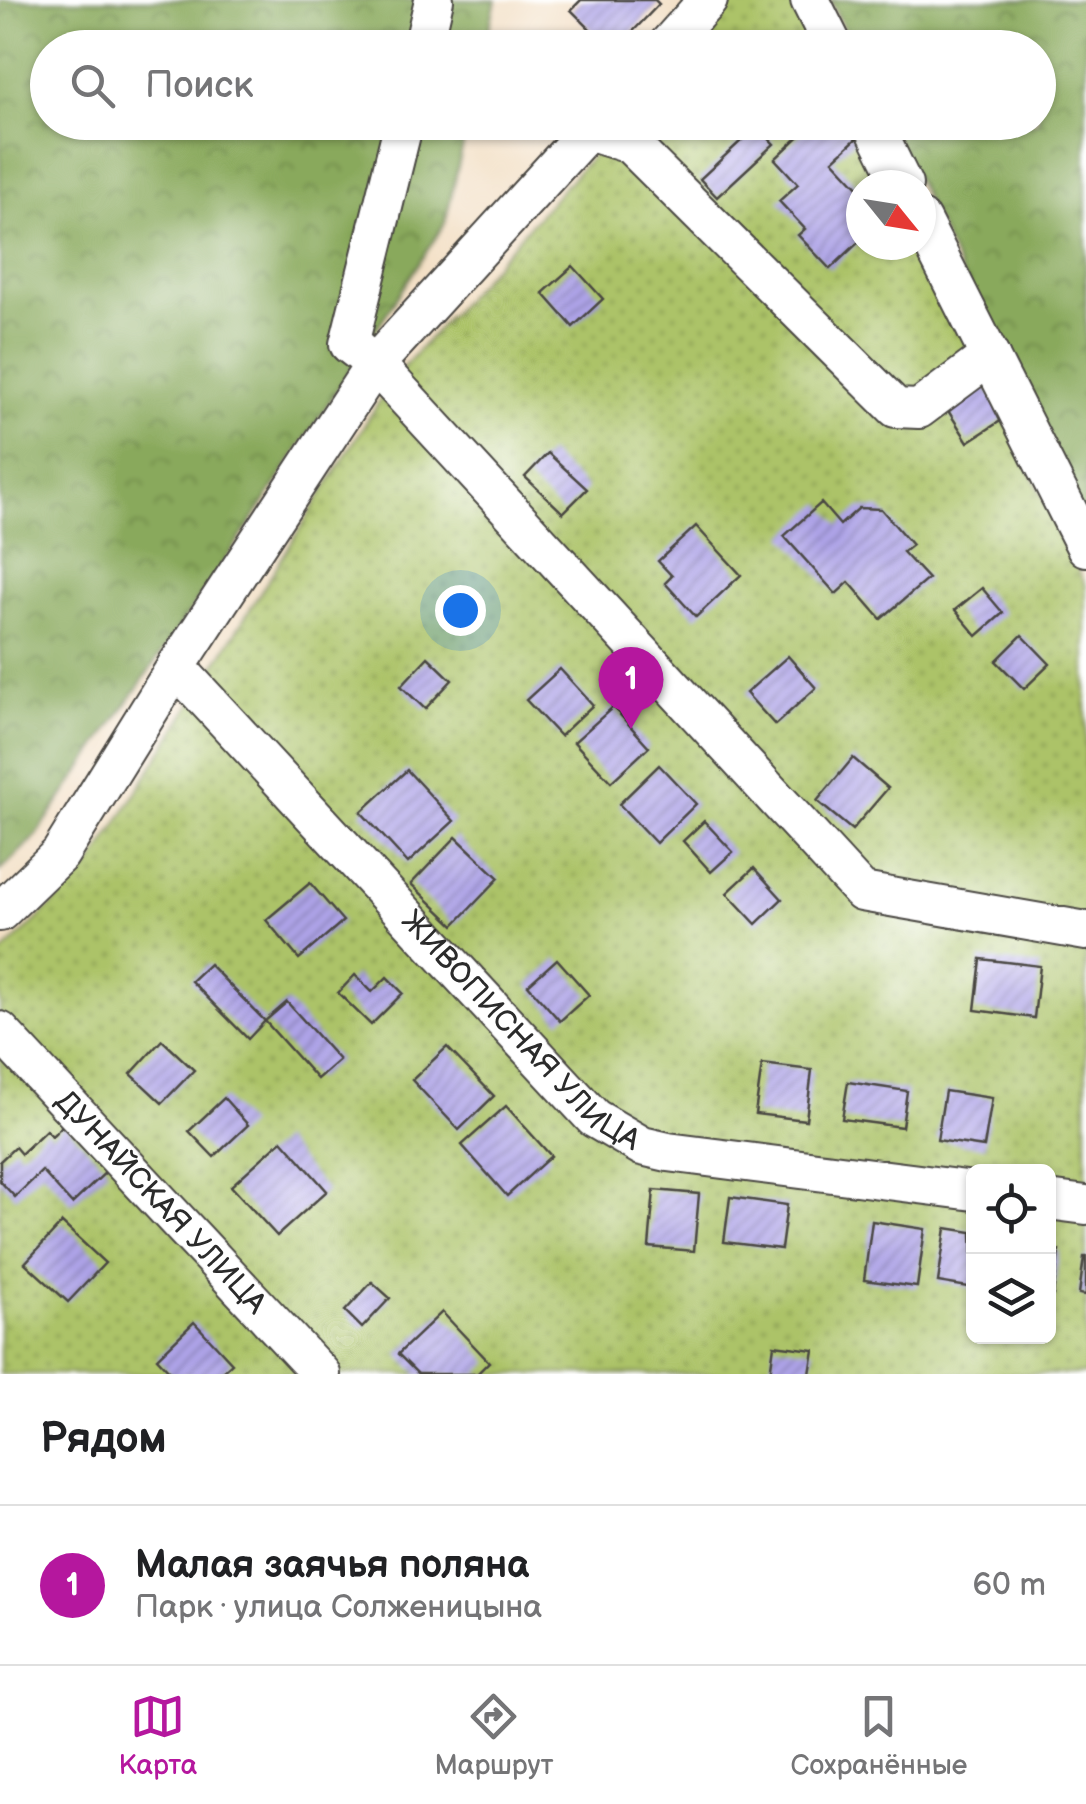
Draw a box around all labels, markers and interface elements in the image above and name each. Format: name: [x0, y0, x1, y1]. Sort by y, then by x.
search box: [30, 30, 1056, 140]
icon: search: [65, 58, 120, 113]
text: Поиск: [145, 63, 253, 108]
north arrow: [846, 170, 936, 260]
your location: [435, 585, 486, 636]
pin: 1: [598, 646, 664, 729]
street label: ЖИВОПИСНАЯ УЛИЦА: [393, 904, 647, 1159]
street label: ДУНАЙСКАЯ УЛИЦА: [48, 1084, 274, 1322]
map controls: [966, 1164, 1056, 1344]
button: locate: [966, 1164, 1056, 1254]
button: layers: [966, 1254, 1056, 1344]
text: Рядом: [40, 1414, 167, 1465]
text: Малая заячья поляна: [135, 1543, 529, 1588]
text: 1: [66, 1566, 79, 1605]
text: 60 m: [973, 1566, 1046, 1605]
text: Парк · улица Солженицына: [135, 1588, 542, 1627]
tab: Карта: [119, 1689, 197, 1782]
tab: Маршрут: [434, 1689, 553, 1782]
tab: Сохранённые: [791, 1689, 967, 1782]

